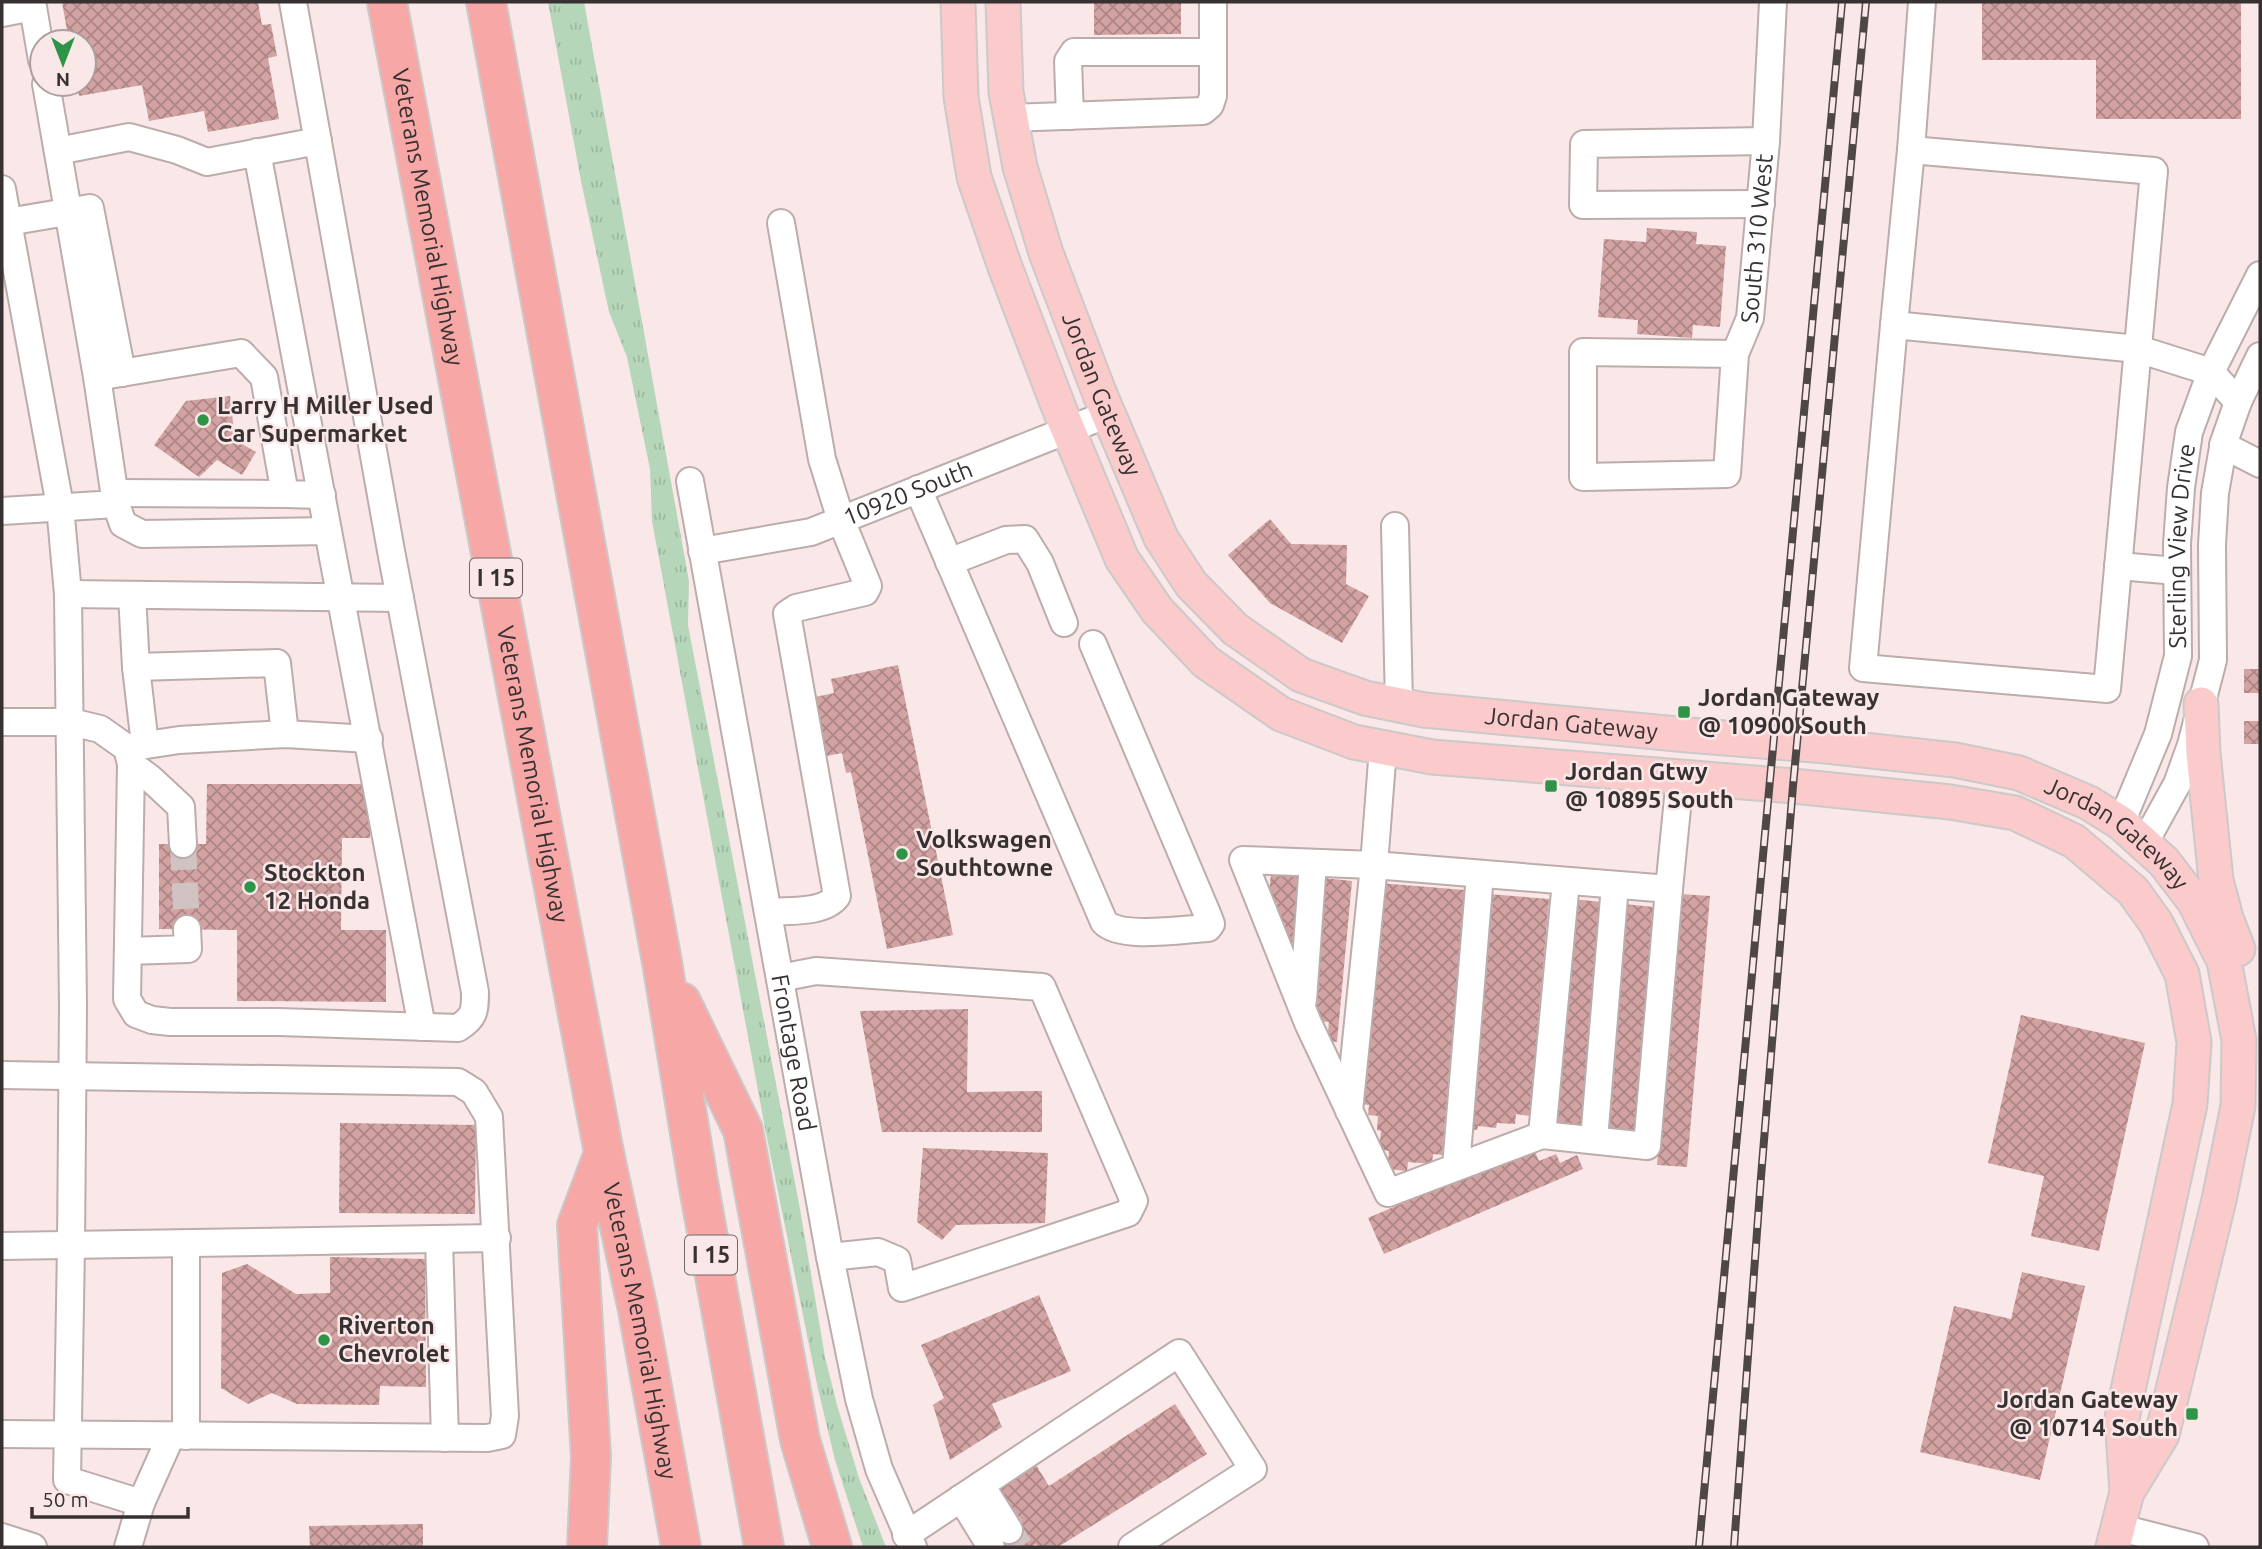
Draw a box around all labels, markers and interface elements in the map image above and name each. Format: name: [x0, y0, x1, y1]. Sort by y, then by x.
north arrow: [28, 28, 98, 98]
street label: Veterans Memorial Highway: [387, 66, 469, 368]
text: N: [56, 69, 70, 91]
street label: South 310 West: [1736, 152, 1778, 325]
street label: Jordan Gateway: [1057, 309, 1147, 480]
place label: Larry H Miller Used Car Supermarket: [217, 392, 434, 447]
marker: Larry H Miller Used Car Supermarket: [195, 412, 211, 428]
street label: Sterling View Drive: [2163, 442, 2200, 649]
street label: 10920 South: [839, 455, 976, 531]
road number: I 15: [470, 558, 522, 598]
street label: Veterans Memorial Highway: [492, 623, 574, 926]
place label: Jordan Gateway @ 10900 South: [1698, 684, 1880, 739]
street label: Jordan Gateway: [1483, 702, 1660, 745]
marker: Jordan Gateway @ 10900 South: [1676, 704, 1692, 720]
place label: Jordan Gtwy @ 10895 South: [1565, 758, 1734, 813]
street label: Jordan Gateway: [2041, 772, 2194, 895]
marker: Jordan Gtwy @ 10895 South: [1543, 778, 1559, 794]
place label: Volkswagen Southtowne: [916, 826, 1053, 881]
marker: Volkswagen Southtowne: [894, 846, 910, 862]
place label: Stockton 12 Honda: [264, 859, 370, 914]
marker: Stockton 12 Honda: [242, 879, 258, 895]
street label: Frontage Road: [766, 972, 821, 1133]
street label: Veterans Memorial Highway: [598, 1180, 683, 1482]
road number: I 15: [685, 1236, 737, 1274]
place label: Riverton Chevrolet: [338, 1312, 450, 1367]
marker: Riverton Chevrolet: [316, 1332, 332, 1348]
place label: Jordan Gateway @ 10714 South: [1997, 1386, 2178, 1441]
marker: Jordan Gateway @ 10714 South: [2184, 1406, 2200, 1422]
scale bar: [32, 1476, 187, 1520]
text: 50 m: [42, 1487, 89, 1511]

